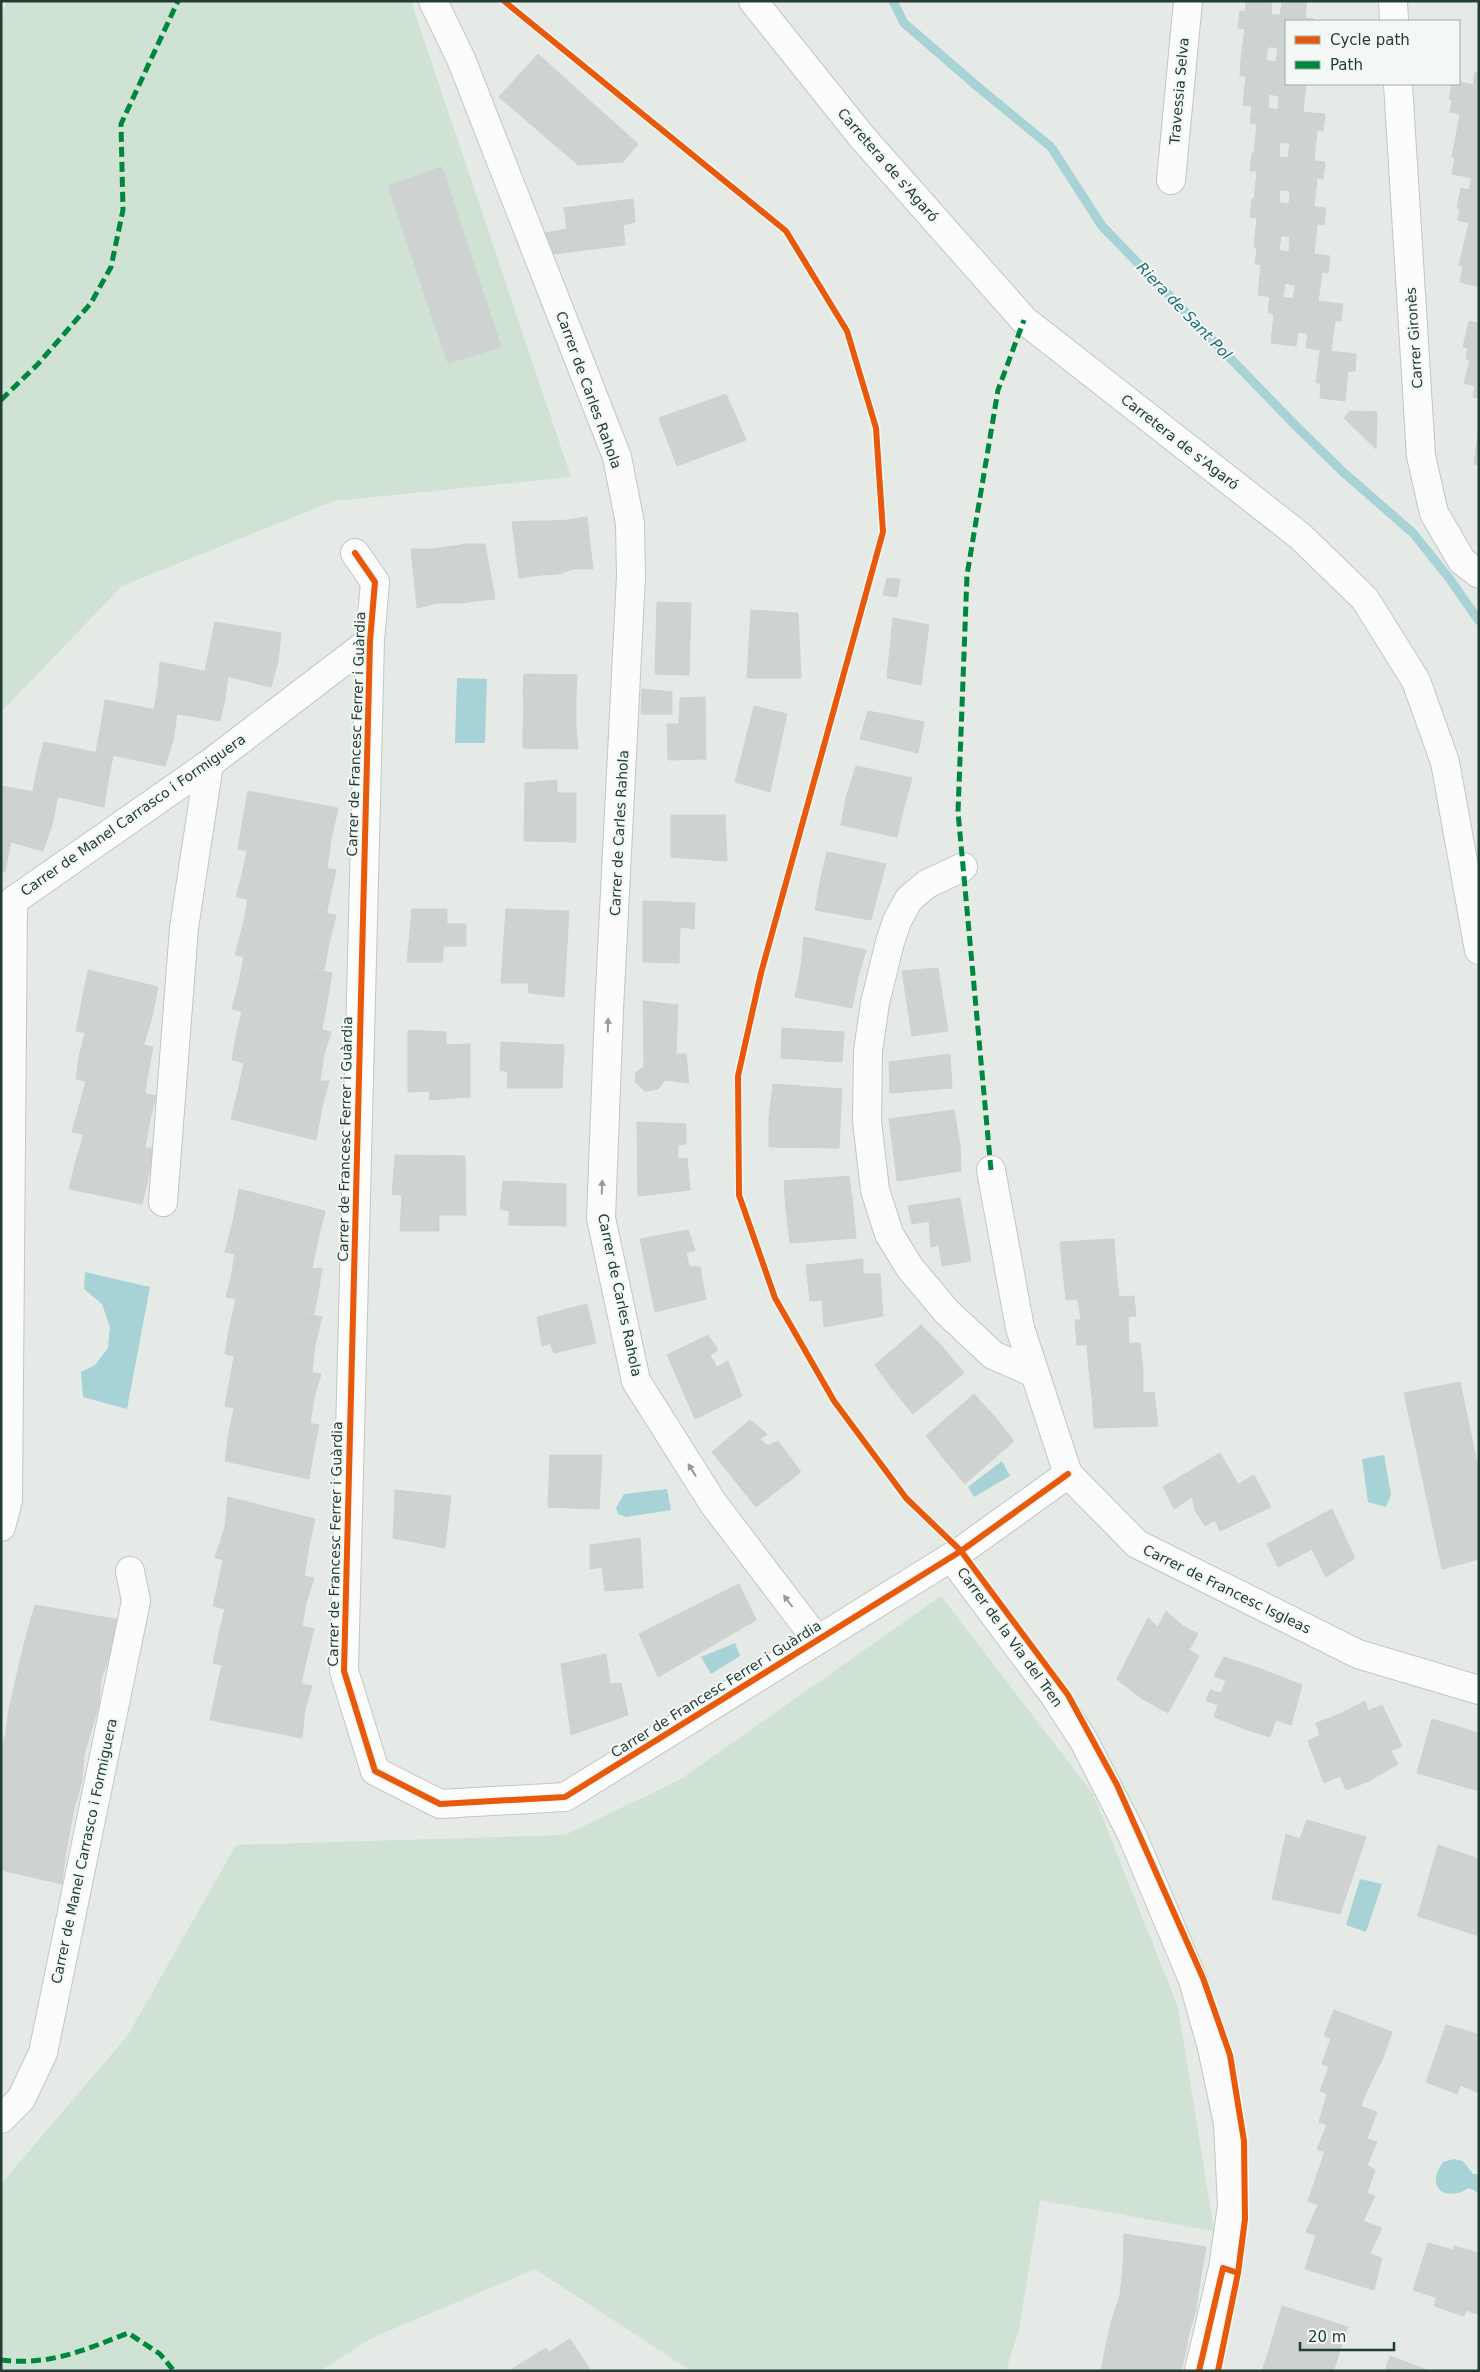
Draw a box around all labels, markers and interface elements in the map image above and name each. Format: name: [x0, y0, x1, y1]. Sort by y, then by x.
legend: [1285, 20, 1460, 85]
text: Cycle path: [1330, 31, 1410, 49]
street label: Travessia Selva: [1166, 37, 1192, 146]
text: Path: [1330, 56, 1363, 74]
street label: Carretera de s'Agaró: [834, 105, 942, 225]
water label: Riera de Sant Pol: [1133, 258, 1236, 364]
street label: Carrer Gironès: [1402, 287, 1426, 389]
street label: Carrer de Carles Rahola: [553, 309, 625, 471]
street label: Carretera de s'Agaró: [1118, 391, 1242, 493]
street label: Carrer de Francesc Ferrer i Guàrdia: [344, 611, 368, 857]
street label: Carrer de Manel Carrasco i Formiguera: [17, 731, 249, 899]
street label: Carrer de Carles Rahola: [607, 750, 631, 916]
street label: Carrer de Francesc Ferrer i Guàrdia: [335, 1016, 355, 1262]
one-way arrow: [605, 1017, 613, 1033]
one-way arrow: [598, 1179, 606, 1195]
street label: Carrer de Carles Rahola: [595, 1212, 645, 1378]
street label: Carrer de Francesc Ferrer i Guàrdia: [325, 1421, 345, 1667]
one-way arrow: [688, 1463, 697, 1477]
street label: Carrer de Francesc Isgleas: [1140, 1541, 1314, 1637]
street label: Carrer de la Via del Tren: [954, 1564, 1066, 1710]
one-way arrow: [782, 1595, 793, 1608]
street label: Carrer de Francesc Ferrer i Guàrdia: [608, 1617, 824, 1761]
street label: Carrer de Manel Carrasco i Formiguera: [48, 1717, 120, 1985]
scale bar: [1300, 2320, 1394, 2352]
text: 20 m: [1308, 2328, 1346, 2346]

